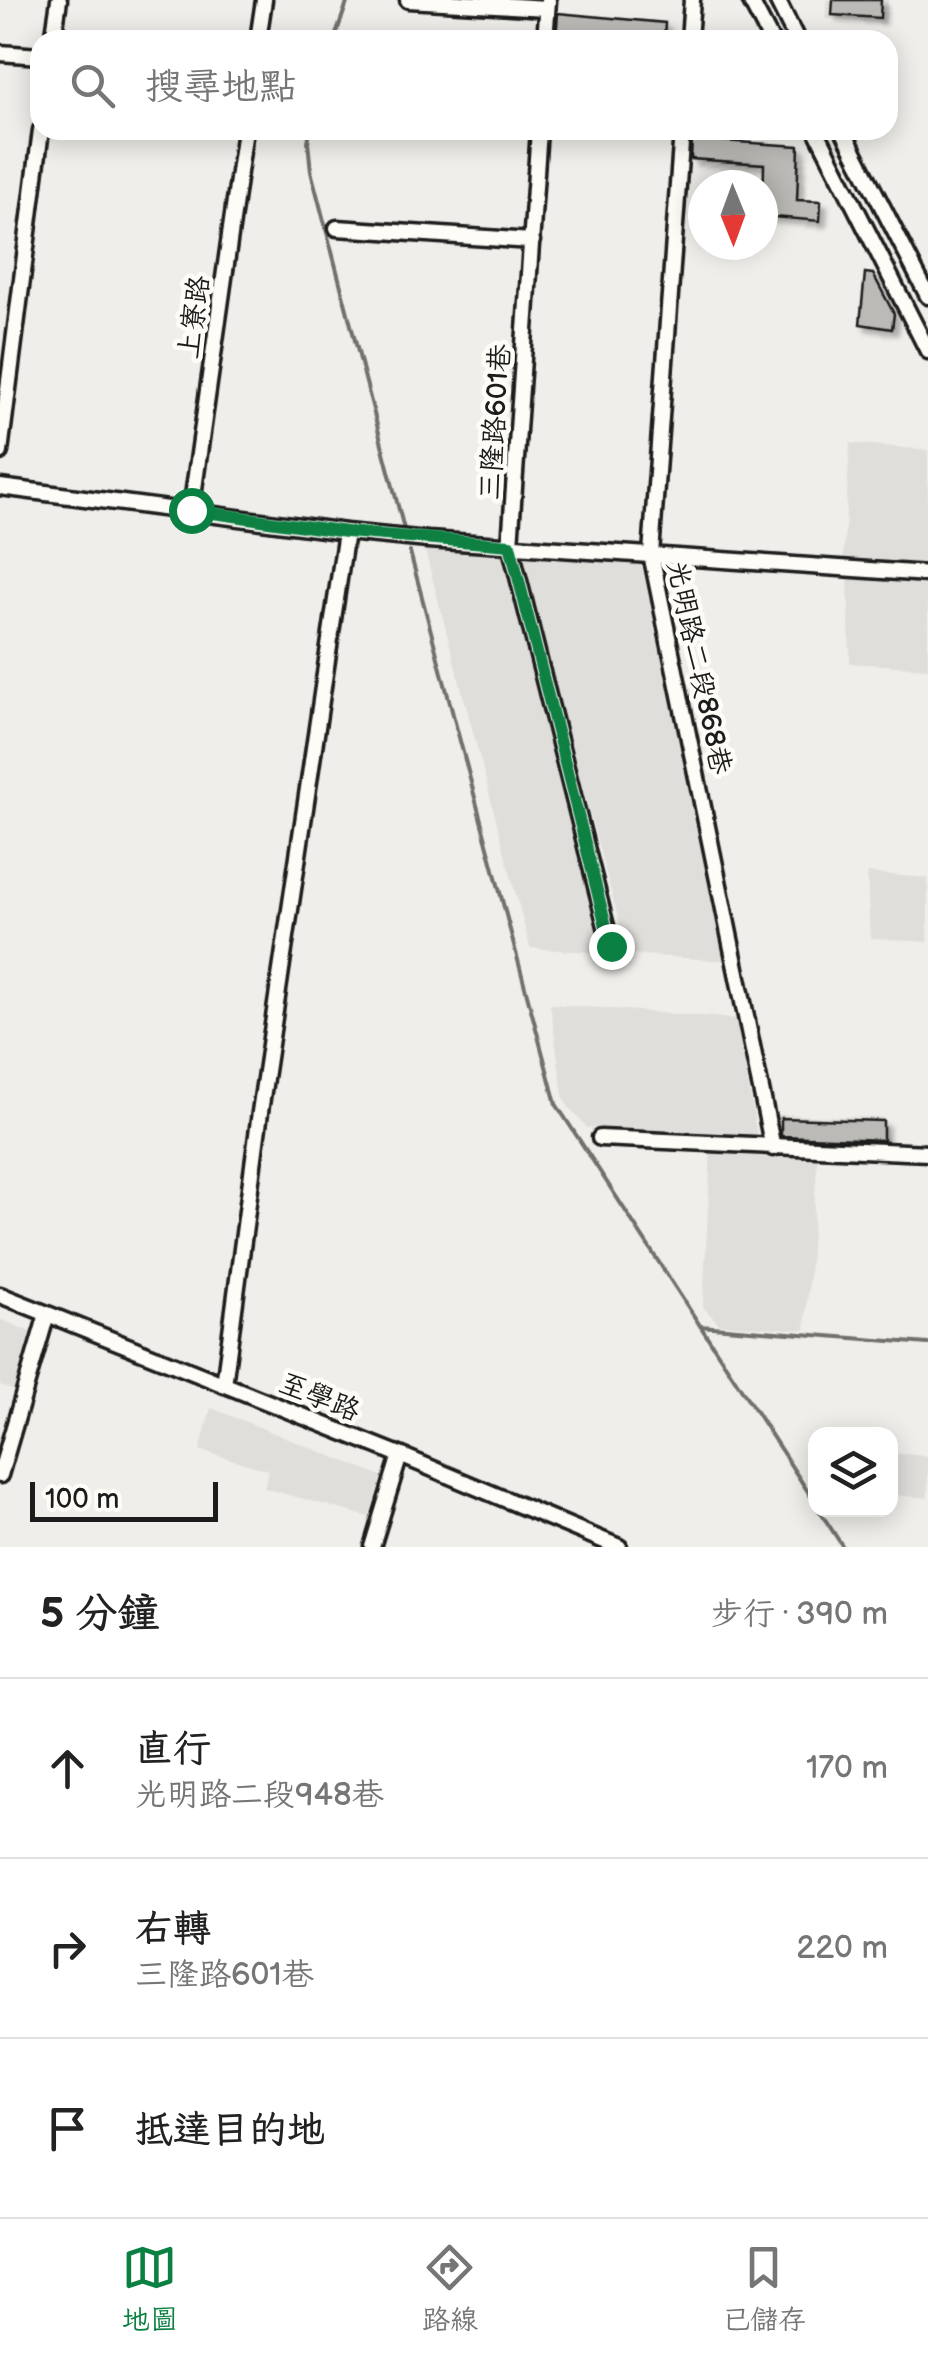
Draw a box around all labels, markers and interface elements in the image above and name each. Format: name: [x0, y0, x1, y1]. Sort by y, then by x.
search box: [30, 30, 898, 140]
icon: search: [65, 58, 120, 113]
text: 搜尋地點: [145, 65, 297, 110]
north arrow: [688, 170, 778, 260]
street label: 上寮路: [172, 273, 217, 361]
street label: 三隆路601巷: [474, 342, 517, 501]
route start: [169, 488, 215, 534]
street label: 光明路二段868巷: [660, 557, 738, 778]
route end: [589, 924, 635, 970]
street label: 至學路: [274, 1366, 365, 1428]
map controls: [808, 1427, 898, 1517]
button: layers: [808, 1427, 898, 1517]
scale bar: [30, 1477, 218, 1522]
text: 100 m: [45, 1483, 119, 1516]
text: 5 分鐘: [40, 1589, 160, 1640]
text: 步行 · 390 m: [711, 1595, 888, 1634]
text: 直行: [135, 1727, 211, 1772]
icon: ahead: [40, 1741, 95, 1796]
text: 170 m: [806, 1749, 888, 1788]
text: 光明路二段948巷: [135, 1776, 384, 1815]
text: 右轉: [135, 1907, 211, 1952]
icon: right: [40, 1921, 95, 1976]
text: 220 m: [796, 1929, 888, 1968]
text: 三隆路601巷: [135, 1956, 314, 1995]
icon: arrive: [40, 2101, 95, 2156]
text: 抵達目的地: [135, 2108, 325, 2153]
tab: 地圖: [122, 2240, 178, 2337]
tab: 路線: [422, 2240, 478, 2337]
tab: 已儲存: [722, 2240, 806, 2337]

